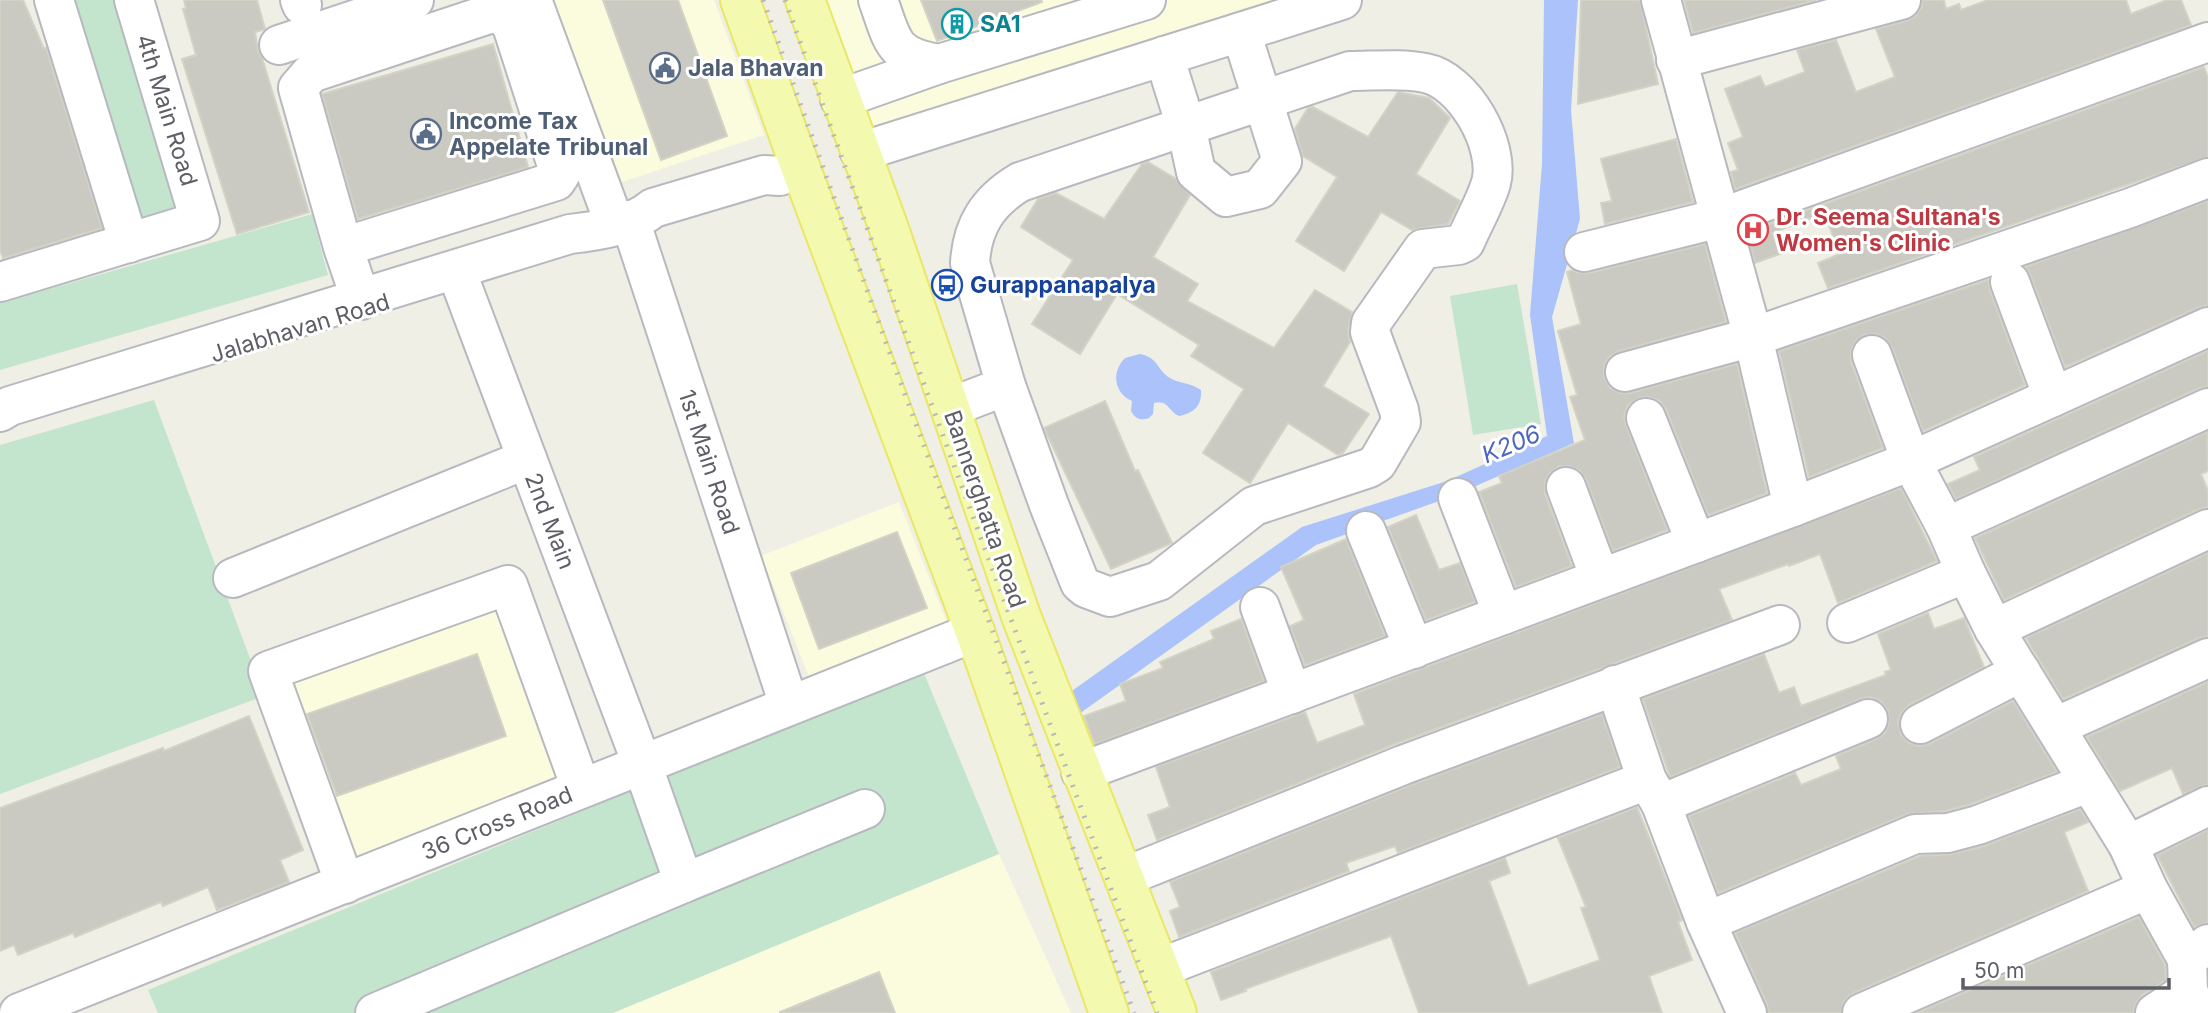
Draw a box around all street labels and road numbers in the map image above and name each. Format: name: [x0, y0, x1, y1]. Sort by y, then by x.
street label: 4th Main Road: [131, 31, 203, 189]
street label: Jalabhavan Road: [207, 287, 393, 369]
street label: 1st Main Road: [672, 386, 746, 538]
street label: Bannerghatta Road: [938, 407, 1032, 611]
street label: 2nd Main: [519, 469, 581, 573]
street label: 36 Cross Road: [418, 780, 576, 866]

